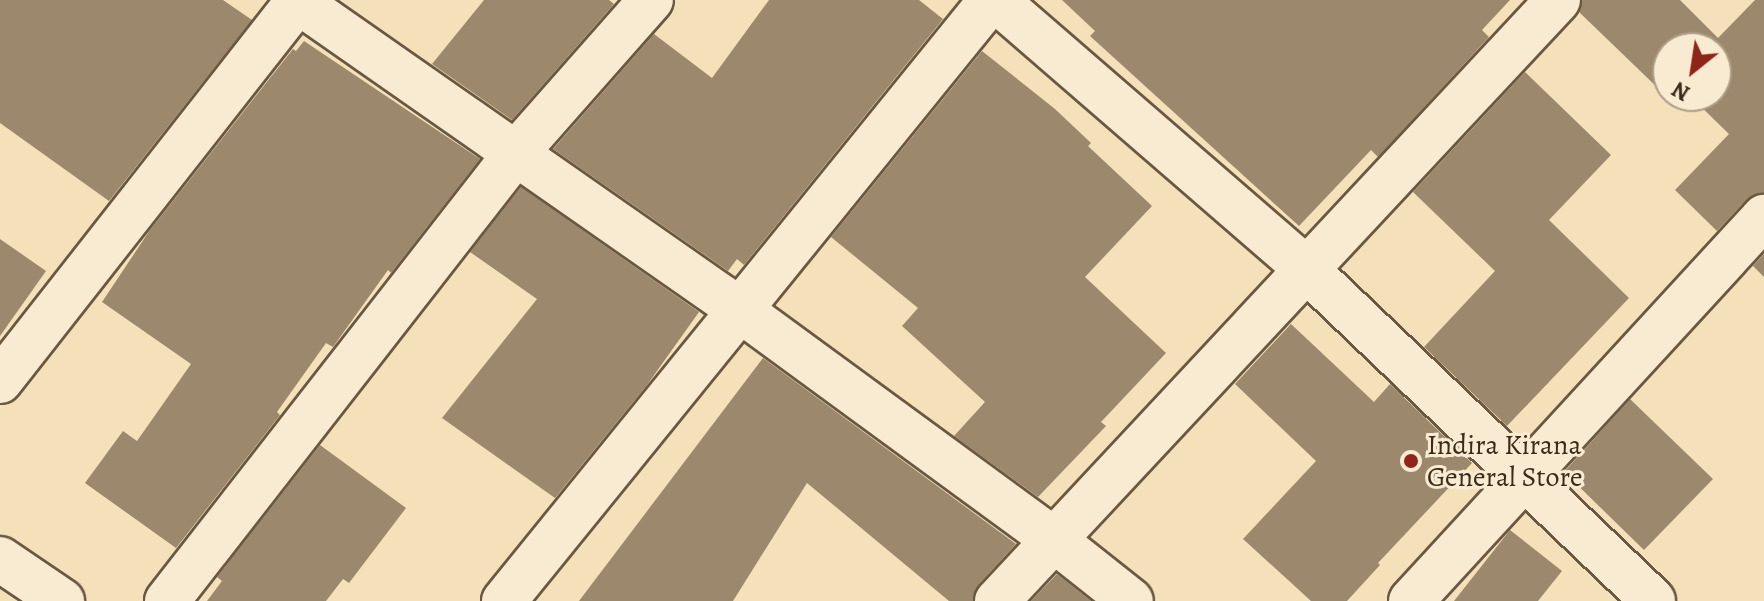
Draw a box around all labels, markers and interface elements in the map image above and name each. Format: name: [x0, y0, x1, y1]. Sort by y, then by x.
north arrow: [1652, 32, 1732, 112]
text: N: [1667, 74, 1695, 108]
place label: Indira Kirana General Store: [1427, 428, 1582, 494]
marker: Indira Kirana General Store: [1402, 452, 1420, 470]

